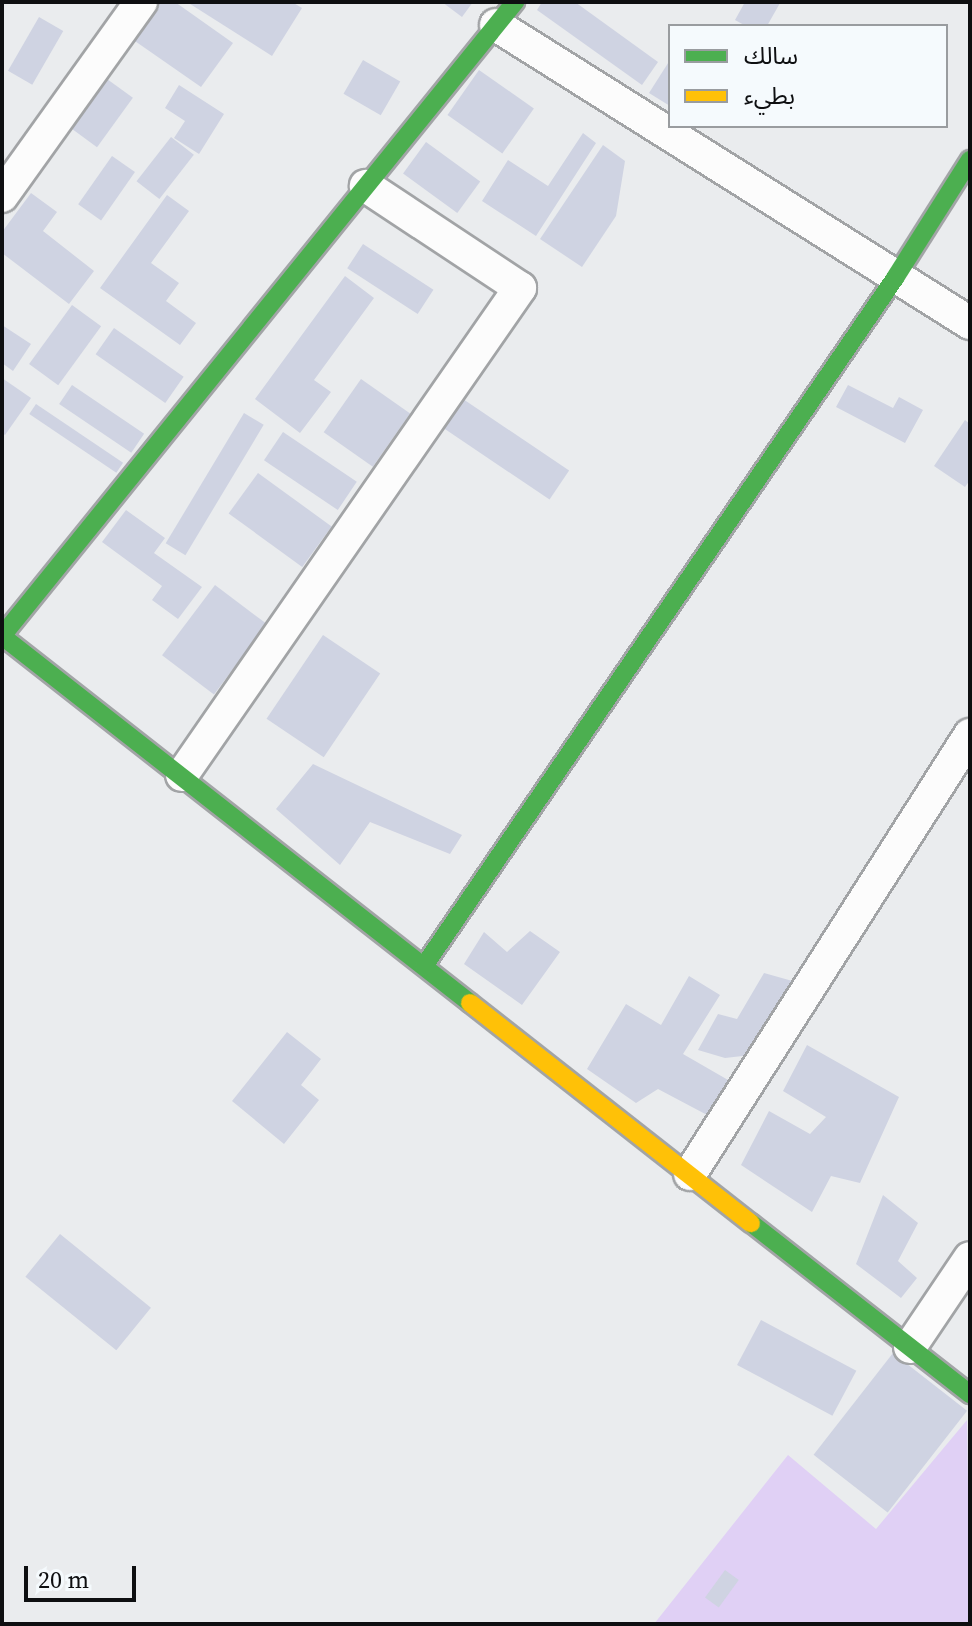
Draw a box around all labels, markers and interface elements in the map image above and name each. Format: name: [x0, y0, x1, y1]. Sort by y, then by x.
legend: [668, 24, 948, 128]
text: سالك: [744, 39, 798, 72]
text: بطيء: [744, 79, 795, 112]
scale bar: [28, 1550, 140, 1600]
text: 20 m: [38, 1563, 89, 1596]

